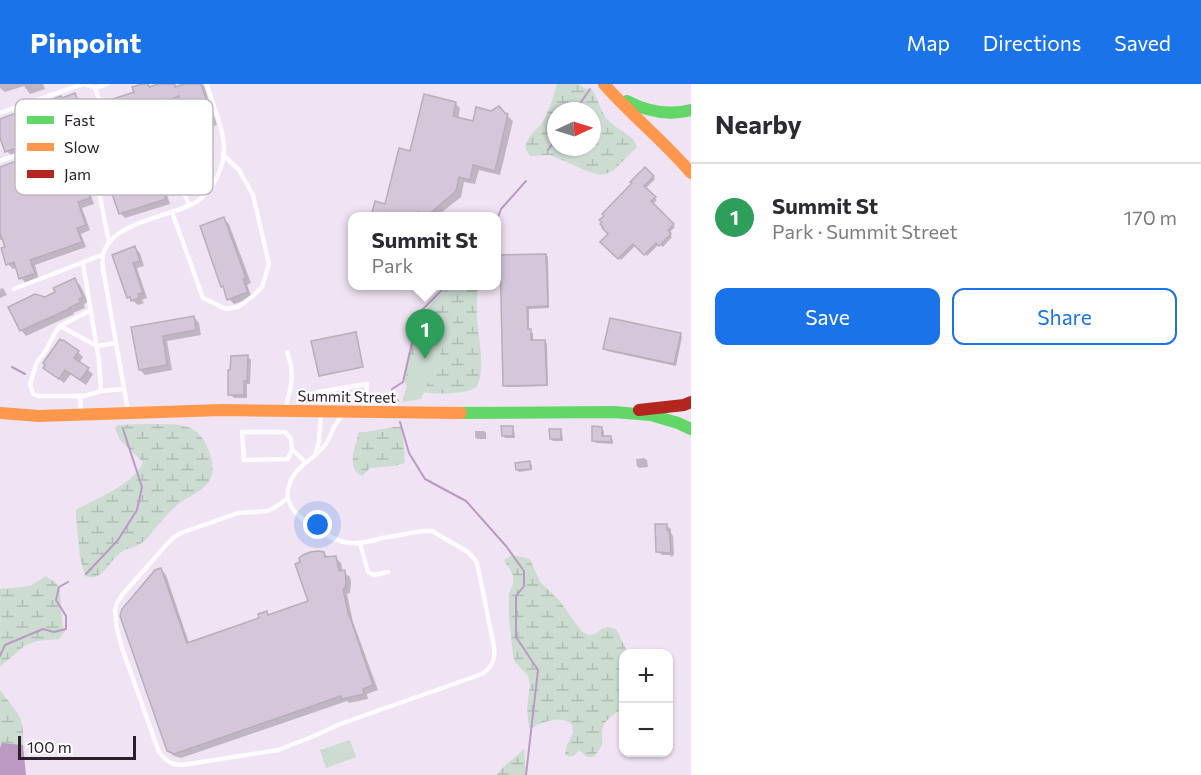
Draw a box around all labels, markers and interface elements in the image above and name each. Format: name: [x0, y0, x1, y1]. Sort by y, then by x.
text: Pinpoint: [30, 25, 141, 59]
text: Map: [907, 30, 950, 55]
text: Directions: [983, 30, 1081, 55]
text: Saved: [1114, 30, 1171, 55]
legend: [15, 99, 213, 195]
north arrow: [547, 102, 601, 156]
text: Nearby: [715, 108, 802, 139]
text: Fast: [64, 110, 95, 129]
text: Slow: [64, 137, 100, 156]
text: Jam: [64, 164, 91, 183]
text: Summit St: [772, 192, 878, 219]
text: 1: [730, 205, 739, 229]
text: 170 m: [1124, 205, 1177, 229]
popup: [348, 212, 501, 290]
text: Park · Summit Street: [772, 219, 958, 243]
text: Summit St: [371, 226, 478, 253]
text: Park: [371, 253, 413, 277]
button: Save: [715, 288, 940, 345]
button: Share: [952, 288, 1177, 345]
pin: 1: [406, 310, 444, 359]
street label: Summit Street: [298, 386, 396, 406]
your location: [303, 510, 332, 539]
map controls: [619, 649, 673, 757]
button: +: [619, 649, 673, 703]
button: −: [619, 703, 673, 757]
scale bar: [18, 733, 136, 760]
text: 100 m: [27, 737, 72, 756]

